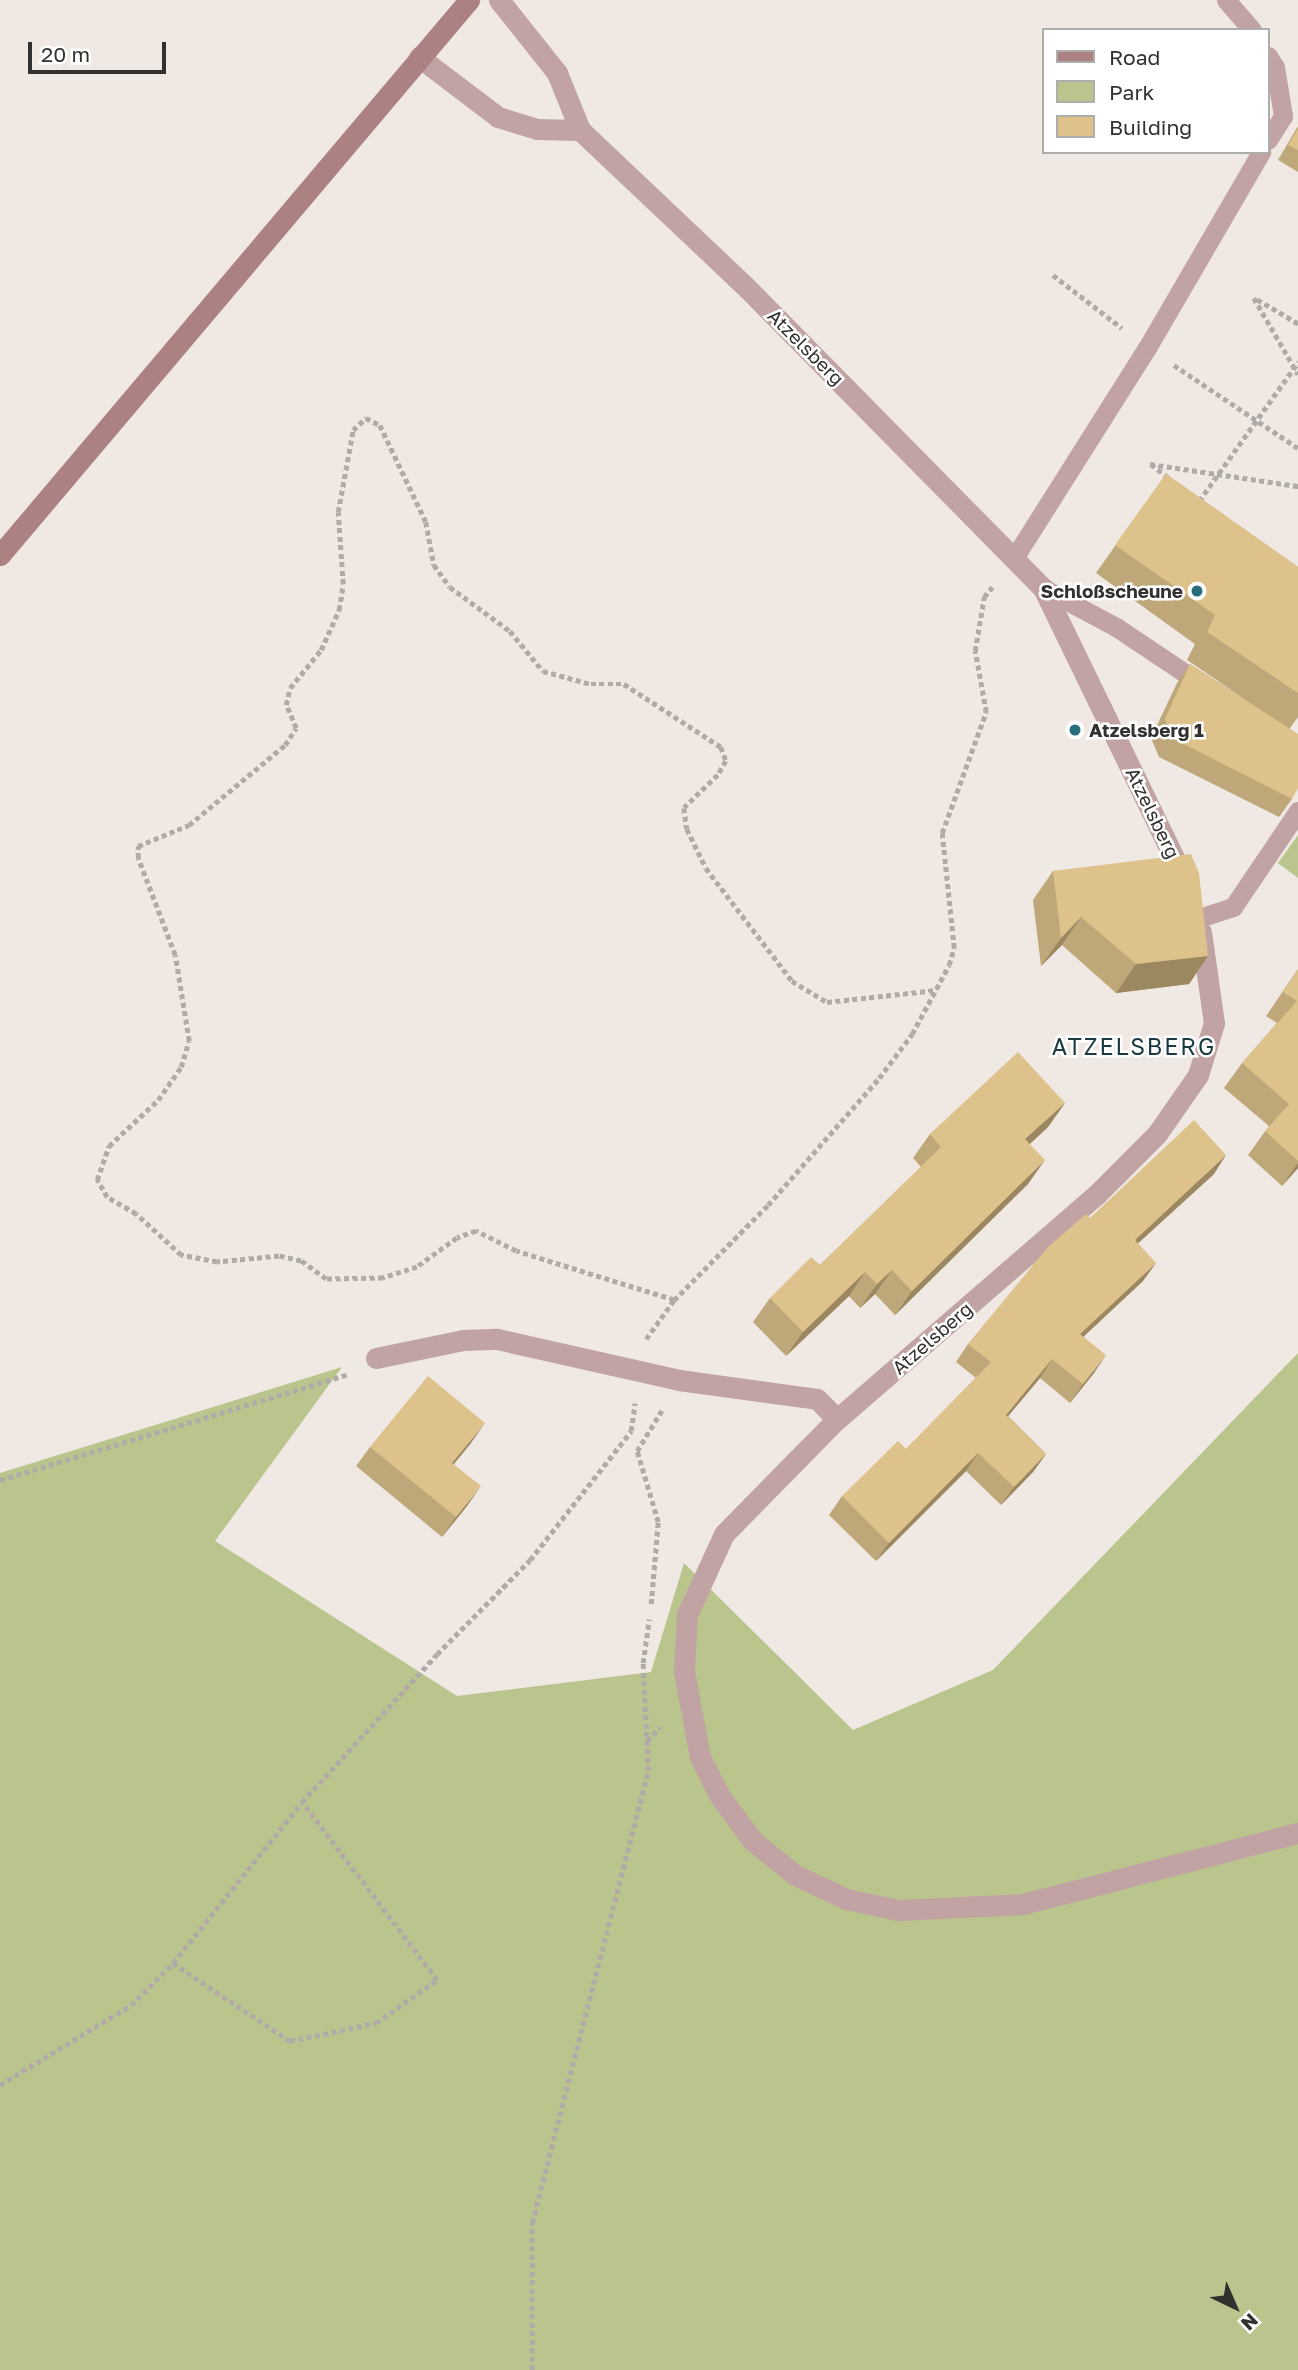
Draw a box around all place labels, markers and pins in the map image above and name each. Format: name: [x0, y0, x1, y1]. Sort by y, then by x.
place label: Schloßscheune: [1041, 580, 1183, 602]
marker: Schloßscheune: [1189, 583, 1205, 599]
place label: Atzelsberg 1: [1089, 719, 1204, 741]
marker: Atzelsberg 1: [1067, 722, 1083, 738]

